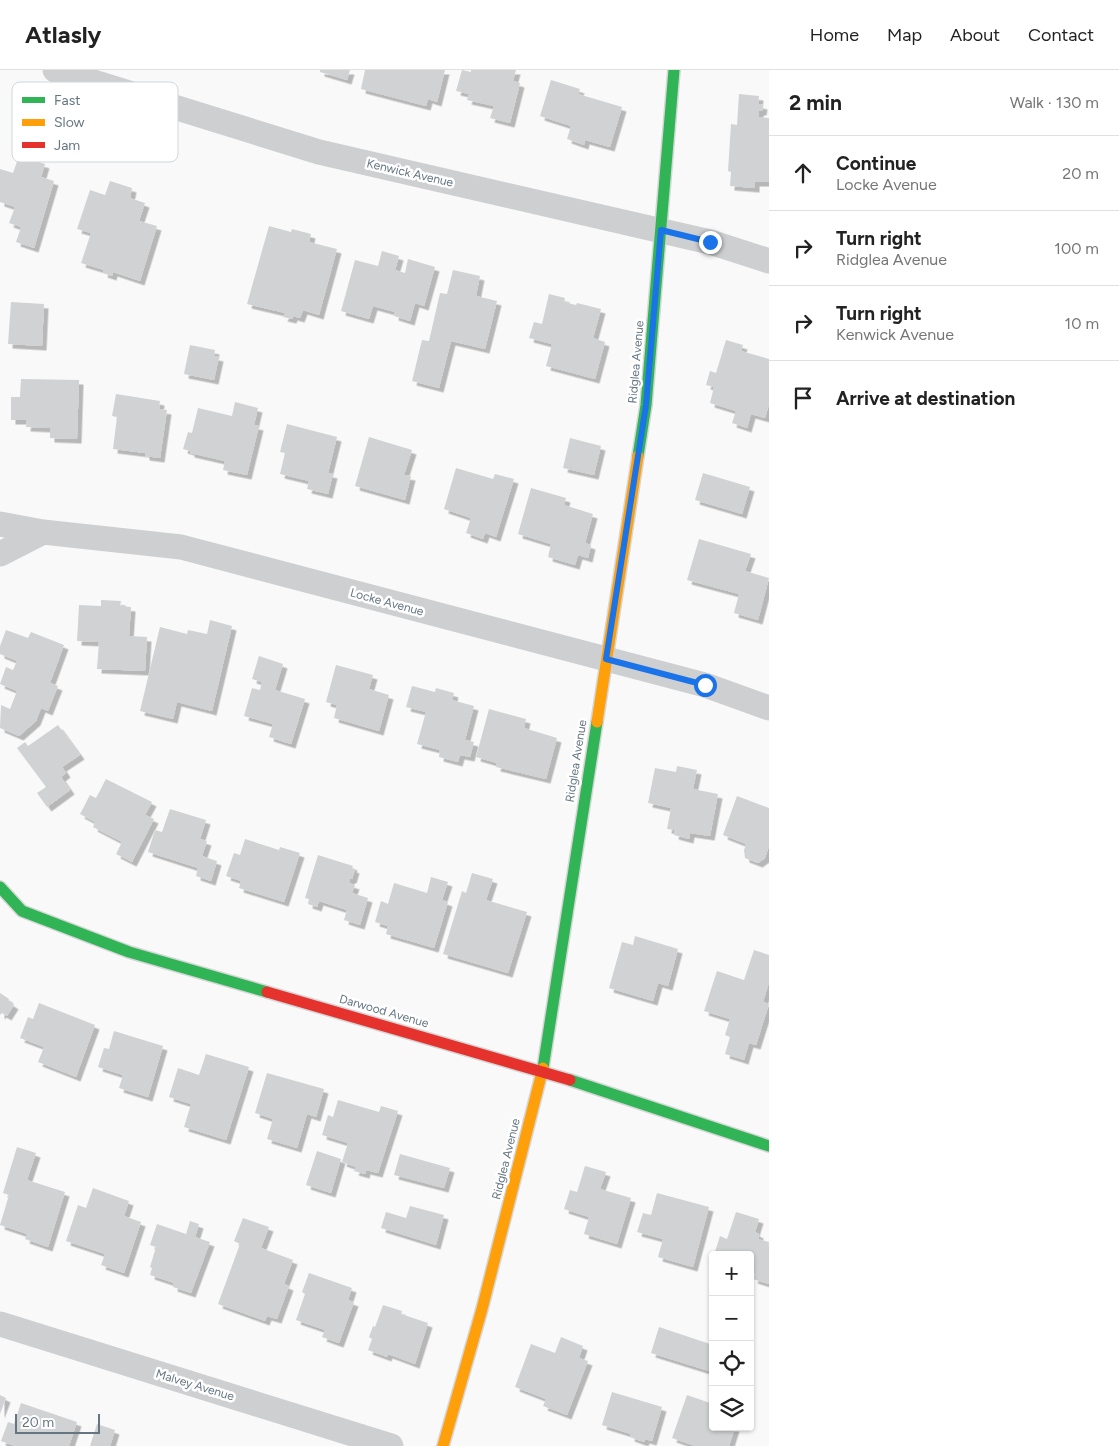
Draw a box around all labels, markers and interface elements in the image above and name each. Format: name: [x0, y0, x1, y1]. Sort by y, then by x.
text: Atlasly: [25, 20, 101, 49]
text: Home: [810, 24, 859, 46]
text: Map: [887, 24, 922, 46]
text: About: [950, 24, 1000, 46]
text: Contact: [1028, 24, 1094, 46]
legend: [12, 82, 178, 162]
text: 2 min: [789, 90, 842, 115]
text: Fast: [54, 92, 80, 109]
text: Walk · 130 m: [1010, 93, 1099, 112]
text: Slow: [54, 114, 85, 131]
text: Jam: [54, 137, 80, 154]
text: Continue: [836, 152, 916, 175]
street label: Kenwick Avenue: [365, 156, 455, 190]
icon: ahead: [789, 159, 817, 187]
text: 20 m: [1062, 164, 1099, 183]
text: Locke Avenue: [836, 175, 937, 194]
text: Turn right: [836, 227, 922, 250]
route end: [699, 231, 722, 254]
icon: right: [789, 234, 817, 262]
text: 100 m: [1054, 239, 1099, 258]
text: Ridglea Avenue: [836, 250, 947, 269]
text: Turn right: [836, 302, 922, 325]
icon: right: [789, 309, 817, 337]
text: 10 m: [1065, 314, 1099, 333]
street label: Ridglea Avenue: [625, 319, 647, 404]
text: Kenwick Avenue: [836, 325, 954, 344]
icon: arrive: [789, 384, 817, 412]
text: Arrive at destination: [836, 387, 1015, 410]
street label: Locke Avenue: [349, 585, 426, 619]
route start: [694, 674, 717, 697]
street label: Ridglea Avenue: [563, 718, 589, 803]
street label: Darwood Avenue: [338, 992, 431, 1031]
street label: Ridglea Avenue: [489, 1116, 523, 1201]
map controls: [709, 1251, 754, 1431]
button: +: [709, 1251, 754, 1296]
button: −: [709, 1296, 754, 1341]
button: locate: [709, 1341, 754, 1386]
street label: Malvey Avenue: [154, 1366, 236, 1404]
button: layers: [709, 1386, 754, 1431]
scale bar: [15, 1411, 100, 1434]
text: 20 m: [22, 1414, 54, 1431]

